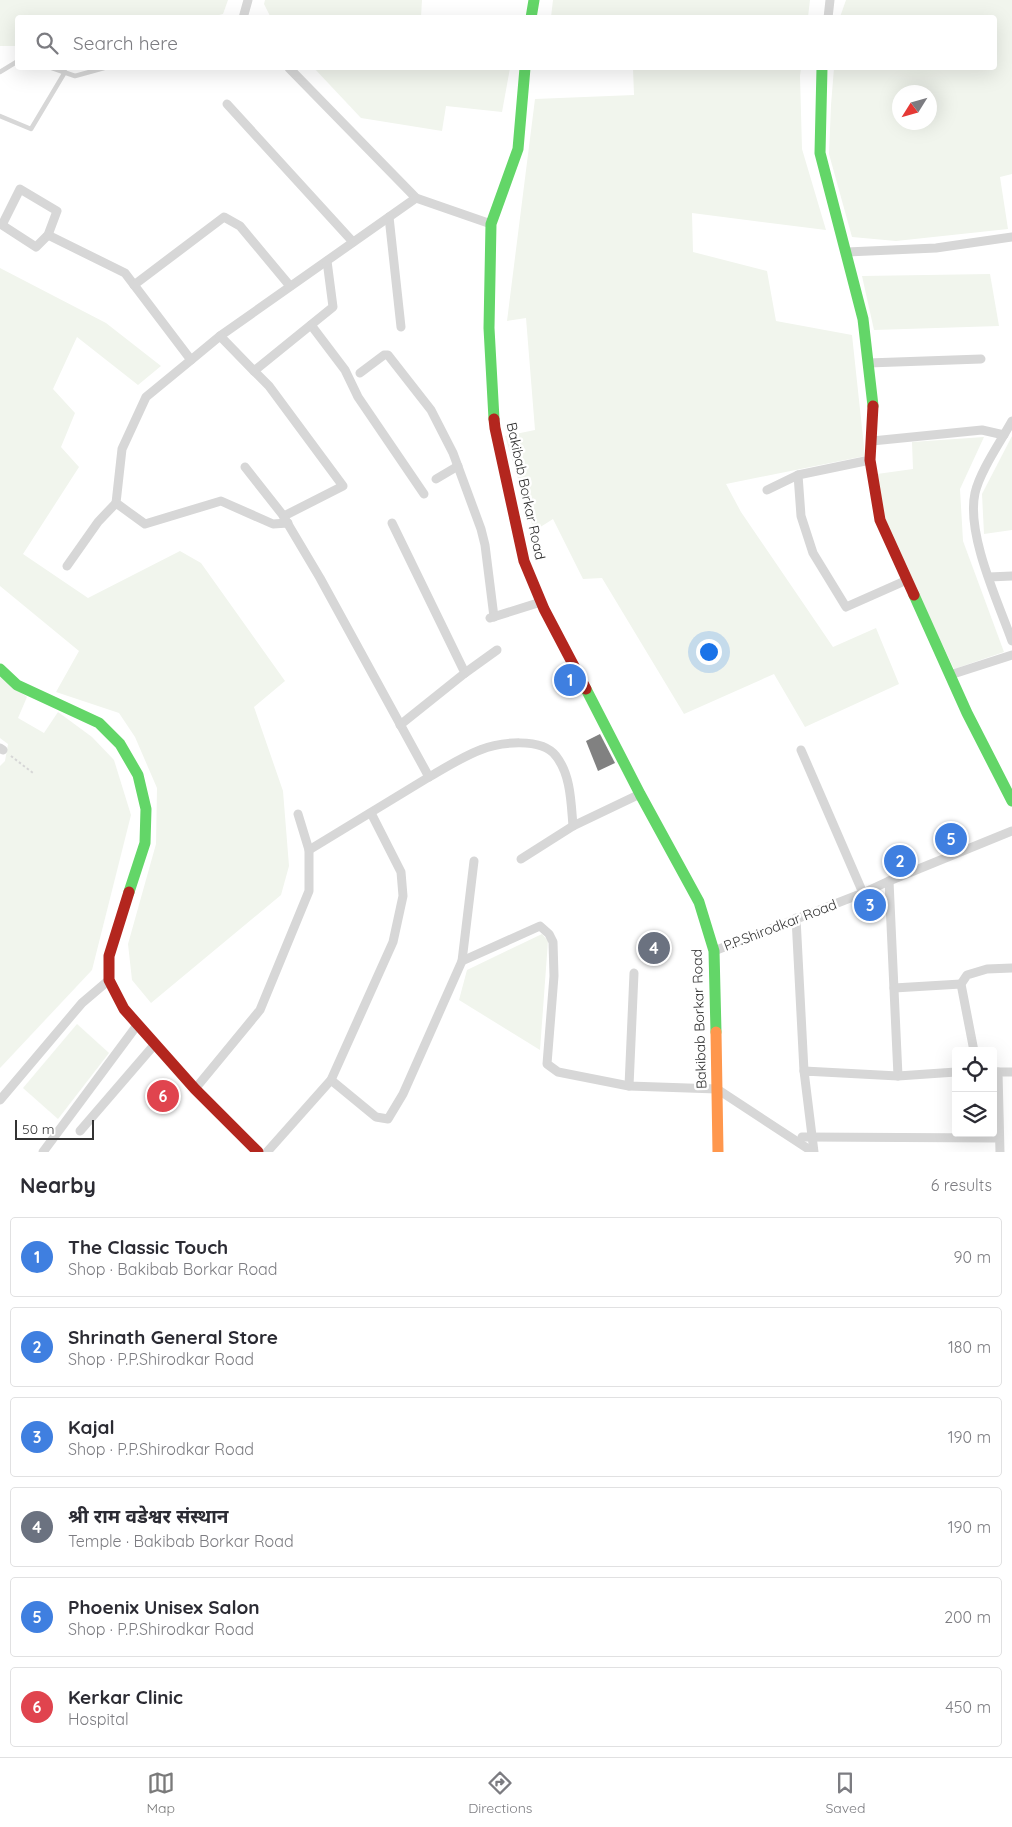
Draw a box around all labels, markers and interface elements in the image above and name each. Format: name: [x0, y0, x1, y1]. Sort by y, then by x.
search box: [15, 15, 997, 70]
icon: search: [33, 29, 61, 57]
text: Search here: [73, 31, 178, 55]
north arrow: [892, 85, 937, 130]
street label: Bakibab Borkar Road: [503, 421, 549, 561]
your location: [696, 639, 722, 665]
pin: 1: [554, 661, 586, 699]
pin: 5: [935, 820, 967, 858]
pin: 2: [884, 842, 916, 880]
pin: 3: [854, 886, 886, 924]
street label: P.P.Shirodkar Road: [721, 895, 839, 955]
pin: 4: [638, 929, 670, 967]
street label: Bakibab Borkar Road: [688, 949, 710, 1089]
map controls: [952, 1047, 997, 1137]
button: locate: [952, 1047, 997, 1092]
pin: 6: [147, 1077, 179, 1115]
button: layers: [952, 1092, 997, 1137]
scale bar: [15, 1117, 94, 1140]
text: 50 m: [22, 1120, 55, 1138]
text: Nearby: [20, 1172, 96, 1198]
text: 6 results: [931, 1175, 992, 1195]
text: The Classic Touch: [68, 1235, 228, 1259]
text: 1: [34, 1247, 40, 1267]
text: 90 m: [954, 1247, 991, 1267]
text: Shop · Bakibab Borkar Road: [68, 1259, 278, 1279]
text: Shrinath General Store: [68, 1325, 278, 1349]
text: 2: [32, 1337, 42, 1357]
text: 180 m: [948, 1337, 991, 1357]
text: Shop · P.P.Shirodkar Road: [68, 1349, 254, 1369]
text: Kajal: [68, 1415, 115, 1439]
text: 3: [33, 1427, 41, 1447]
text: 190 m: [948, 1427, 991, 1447]
text: Shop · P.P.Shirodkar Road: [68, 1439, 254, 1459]
text: श्री राम वडेश्वर संस्थान: [68, 1504, 228, 1528]
text: 4: [32, 1517, 42, 1537]
text: 190 m: [948, 1517, 991, 1537]
text: Temple · Bakibab Borkar Road: [68, 1531, 294, 1551]
text: Phoenix Unisex Salon: [68, 1595, 260, 1619]
text: 5: [32, 1607, 42, 1627]
text: 200 m: [944, 1607, 991, 1627]
text: Shop · P.P.Shirodkar Road: [68, 1619, 254, 1639]
text: Kerkar Clinic: [68, 1685, 183, 1709]
text: 6: [33, 1697, 41, 1717]
text: 450 m: [945, 1697, 991, 1717]
text: Hospital: [68, 1709, 129, 1729]
tab: Map: [147, 1769, 175, 1817]
tab: Directions: [468, 1769, 532, 1817]
tab: Saved: [825, 1769, 865, 1817]

